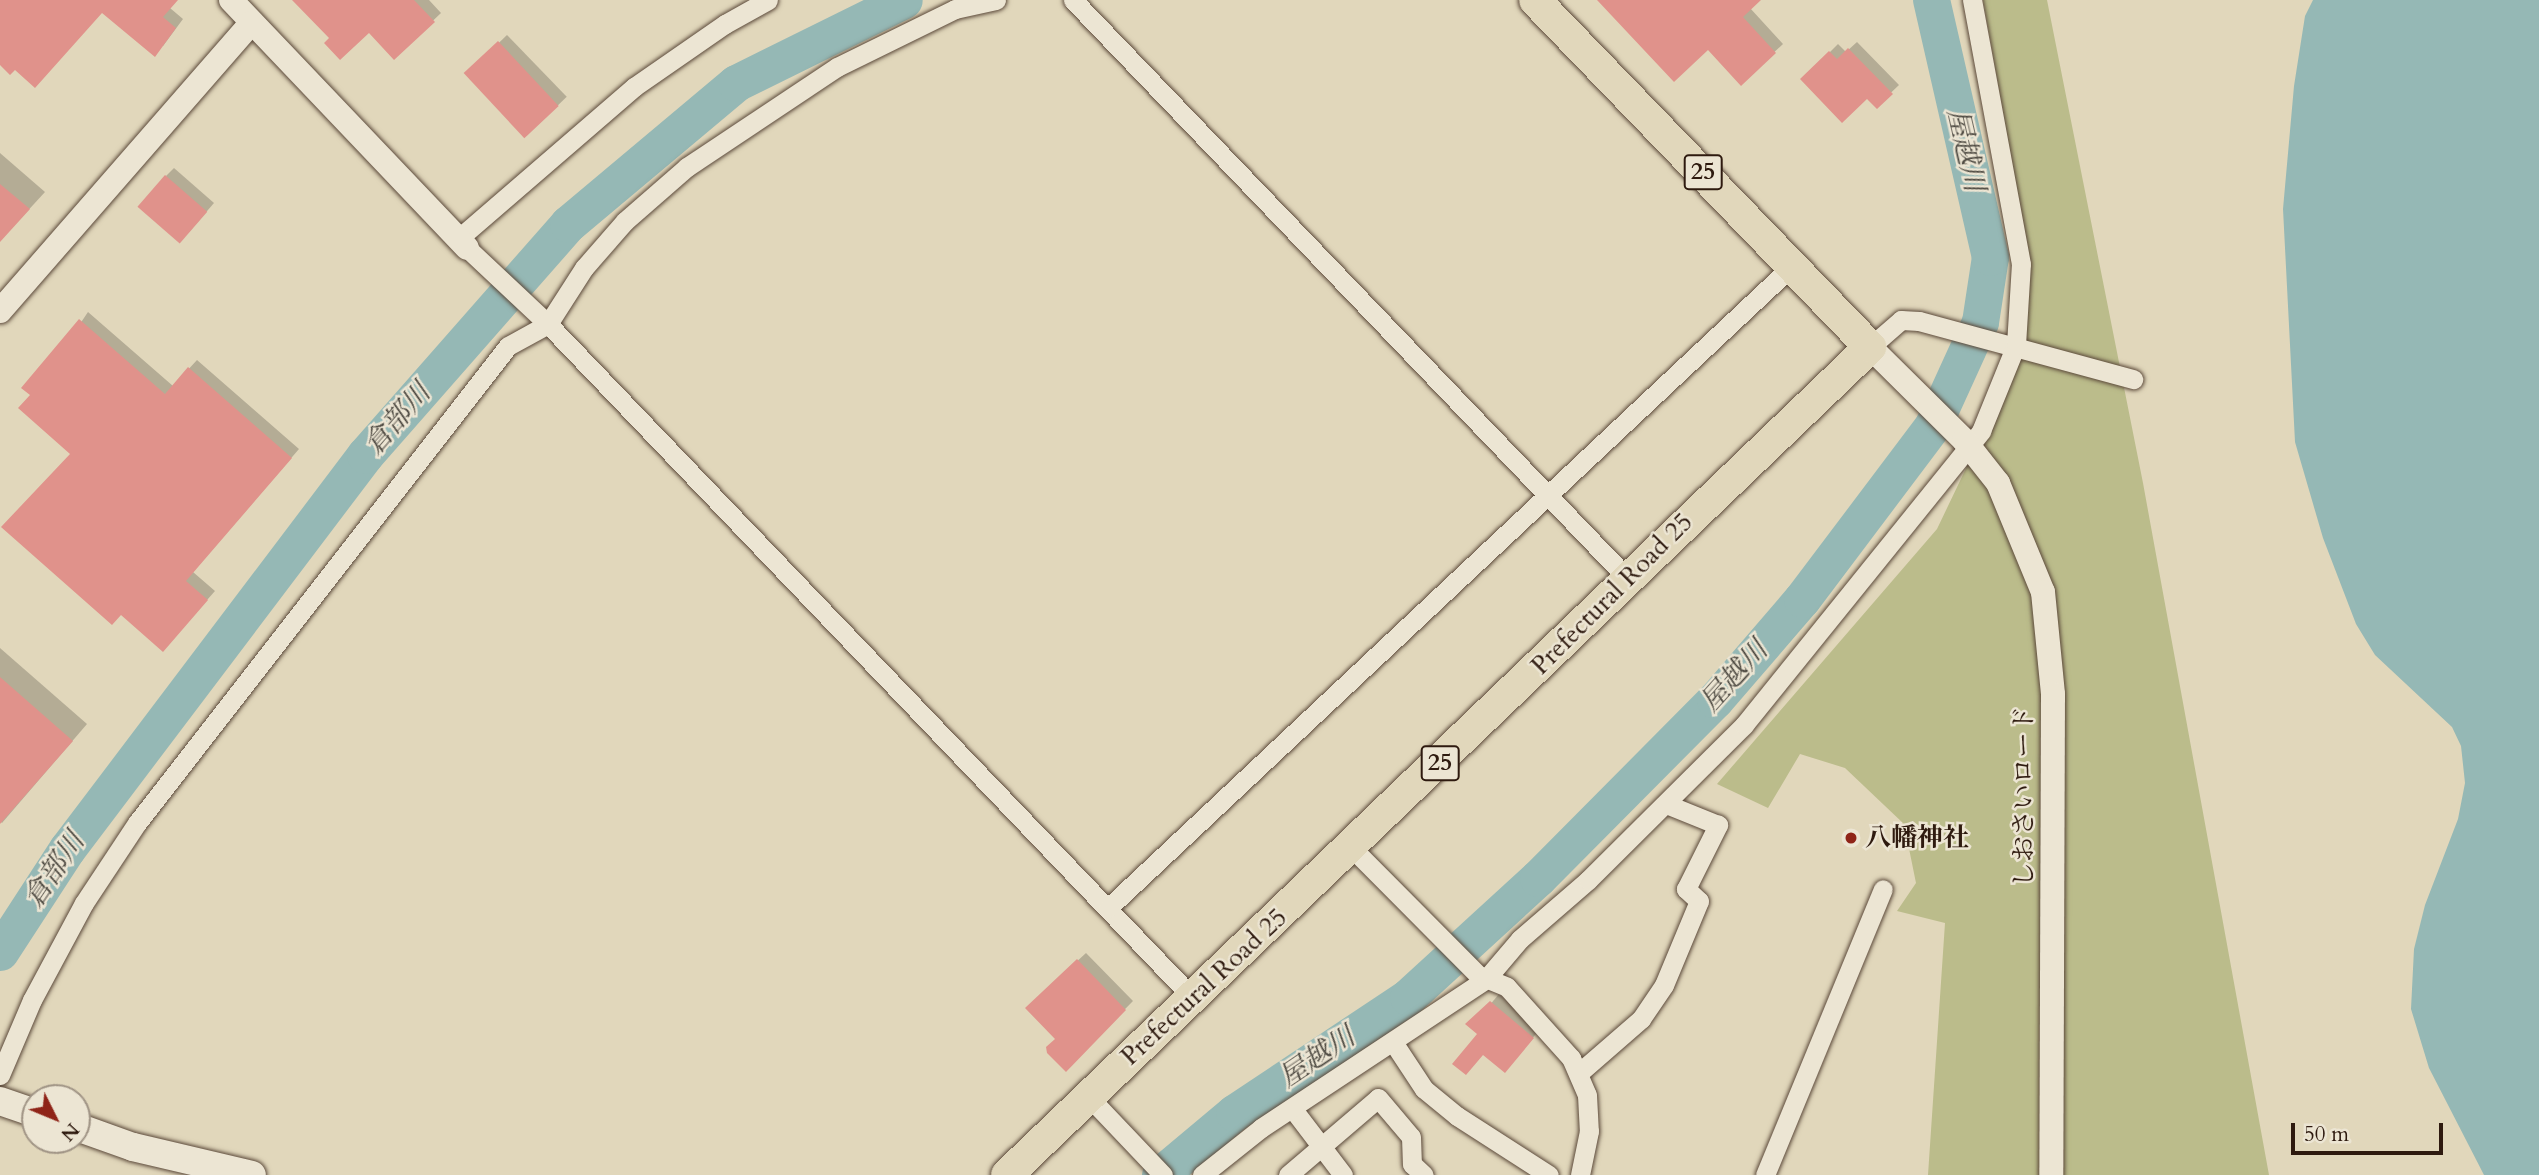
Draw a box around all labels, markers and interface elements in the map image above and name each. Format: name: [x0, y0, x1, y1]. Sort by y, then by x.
water label: 屋越川: [1940, 105, 1992, 195]
road number: 25: [1682, 152, 1724, 192]
water label: 倉部川: [357, 376, 437, 462]
street label: Prefectural Road 25: [1525, 507, 1699, 681]
water label: 屋越川: [1693, 634, 1775, 718]
street label: しおさいロード: [2008, 706, 2040, 888]
road number: 25: [1419, 742, 1461, 784]
place label: 八幡神社: [1865, 822, 1969, 854]
water label: 倉部川: [17, 826, 91, 914]
marker: 八幡神社: [1843, 830, 1859, 846]
street label: Prefectural Road 25: [1114, 902, 1294, 1072]
water label: 屋越川: [1273, 1020, 1361, 1094]
north arrow: [21, 1084, 91, 1154]
scale bar: [2294, 1108, 2446, 1152]
text: N: [55, 1117, 85, 1147]
text: 50 m: [2304, 1120, 2349, 1149]

